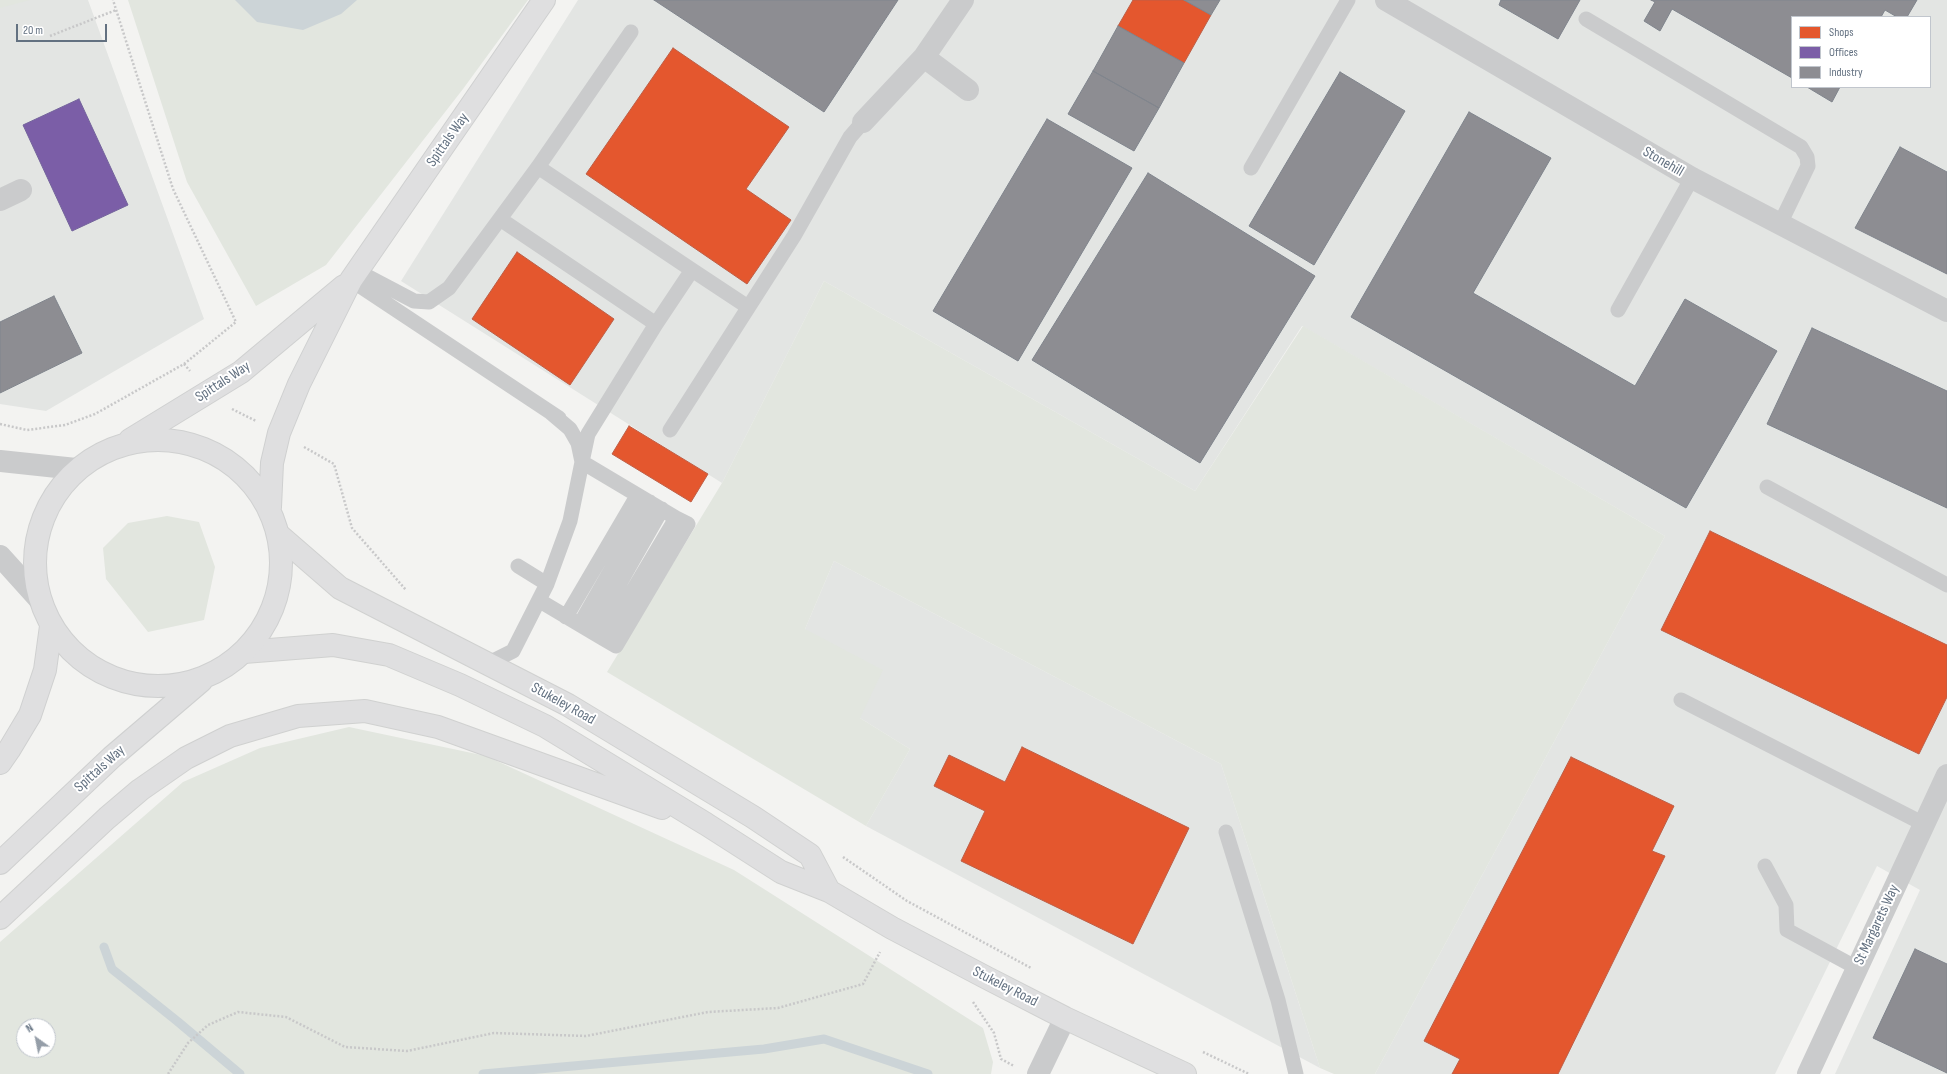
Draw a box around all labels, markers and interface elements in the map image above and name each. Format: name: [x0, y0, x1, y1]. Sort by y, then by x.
scale bar: [18, 16, 109, 42]
legend: [1791, 16, 1931, 88]
text: 20 m: [23, 23, 43, 38]
text: Shops: [1829, 25, 1854, 40]
text: Offices: [1829, 45, 1858, 60]
text: Industry: [1829, 65, 1863, 80]
street label: Spittals Way: [423, 110, 473, 170]
street label: Stonehill: [1639, 143, 1687, 181]
street label: Spittals Way: [192, 358, 254, 406]
street label: Stukeley Road: [528, 679, 598, 729]
street label: Spittals Way: [71, 742, 129, 796]
street label: St Margarets Way: [1851, 882, 1903, 968]
street label: Stukeley Road: [969, 963, 1041, 1011]
north arrow: [16, 1018, 56, 1058]
text: N: [24, 1021, 36, 1035]

